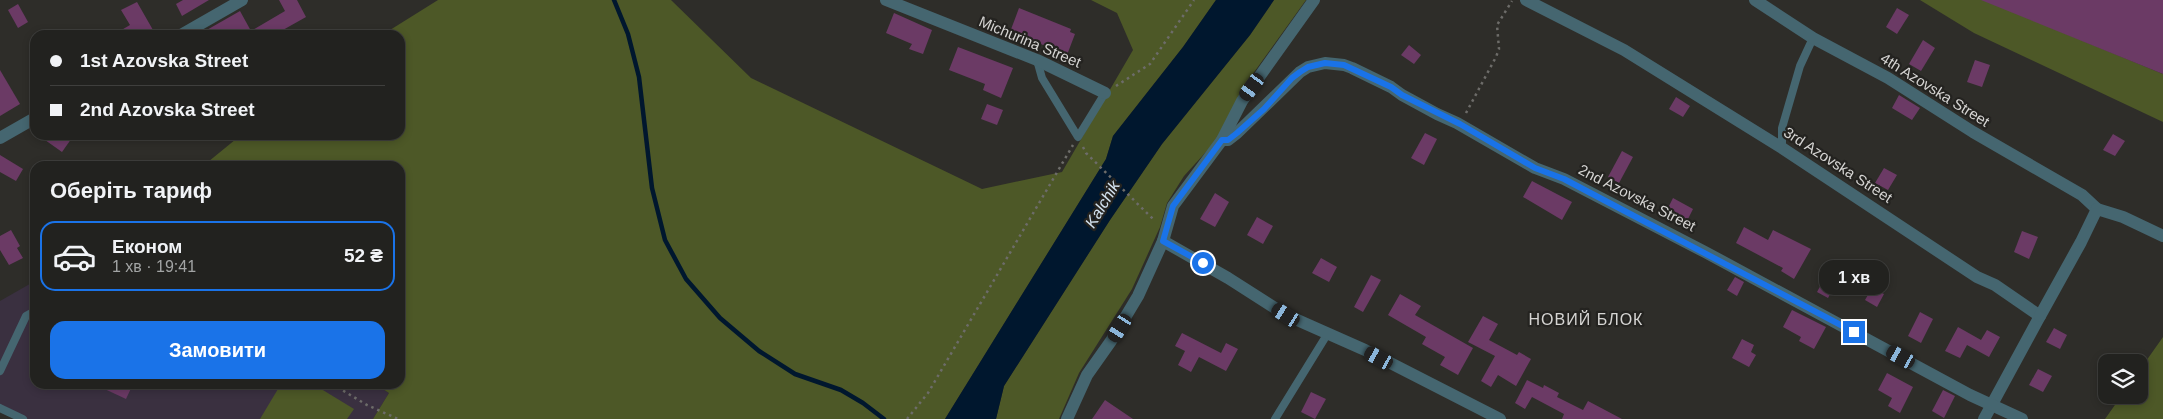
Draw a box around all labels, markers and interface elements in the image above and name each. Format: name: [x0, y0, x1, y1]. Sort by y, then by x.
street label: Michurina Street: [977, 12, 1085, 71]
street label: 4th Azovska Street: [1878, 49, 1994, 130]
text: 1st Azovska Street: [80, 50, 248, 71]
car: [1237, 70, 1266, 104]
text: 2nd Azovska Street: [80, 99, 255, 120]
street label: 3rd Azovska Street: [1781, 123, 1896, 206]
street label: 2nd Azovska Street: [1576, 161, 1699, 235]
water label: Kalchik: [1082, 177, 1124, 231]
text: Оберіть тариф: [50, 178, 212, 203]
icon: car: [52, 234, 97, 279]
text: Економ: [112, 236, 182, 257]
text: 52 ₴: [344, 245, 383, 266]
route start: [1192, 252, 1214, 274]
text: 1 хв · 19:41: [112, 258, 196, 275]
callout: 1 хв: [1819, 260, 1889, 294]
text: 1 хв: [1838, 269, 1870, 286]
car: [1269, 301, 1302, 329]
district label: НОВИЙ БЛОК: [1529, 310, 1643, 328]
car: [1105, 311, 1134, 345]
button: Замовити: [50, 321, 385, 379]
route end: [1843, 321, 1865, 343]
car: [1884, 343, 1917, 371]
car: [1362, 344, 1395, 372]
map controls: [2098, 354, 2148, 404]
button: layers: [2098, 354, 2148, 404]

